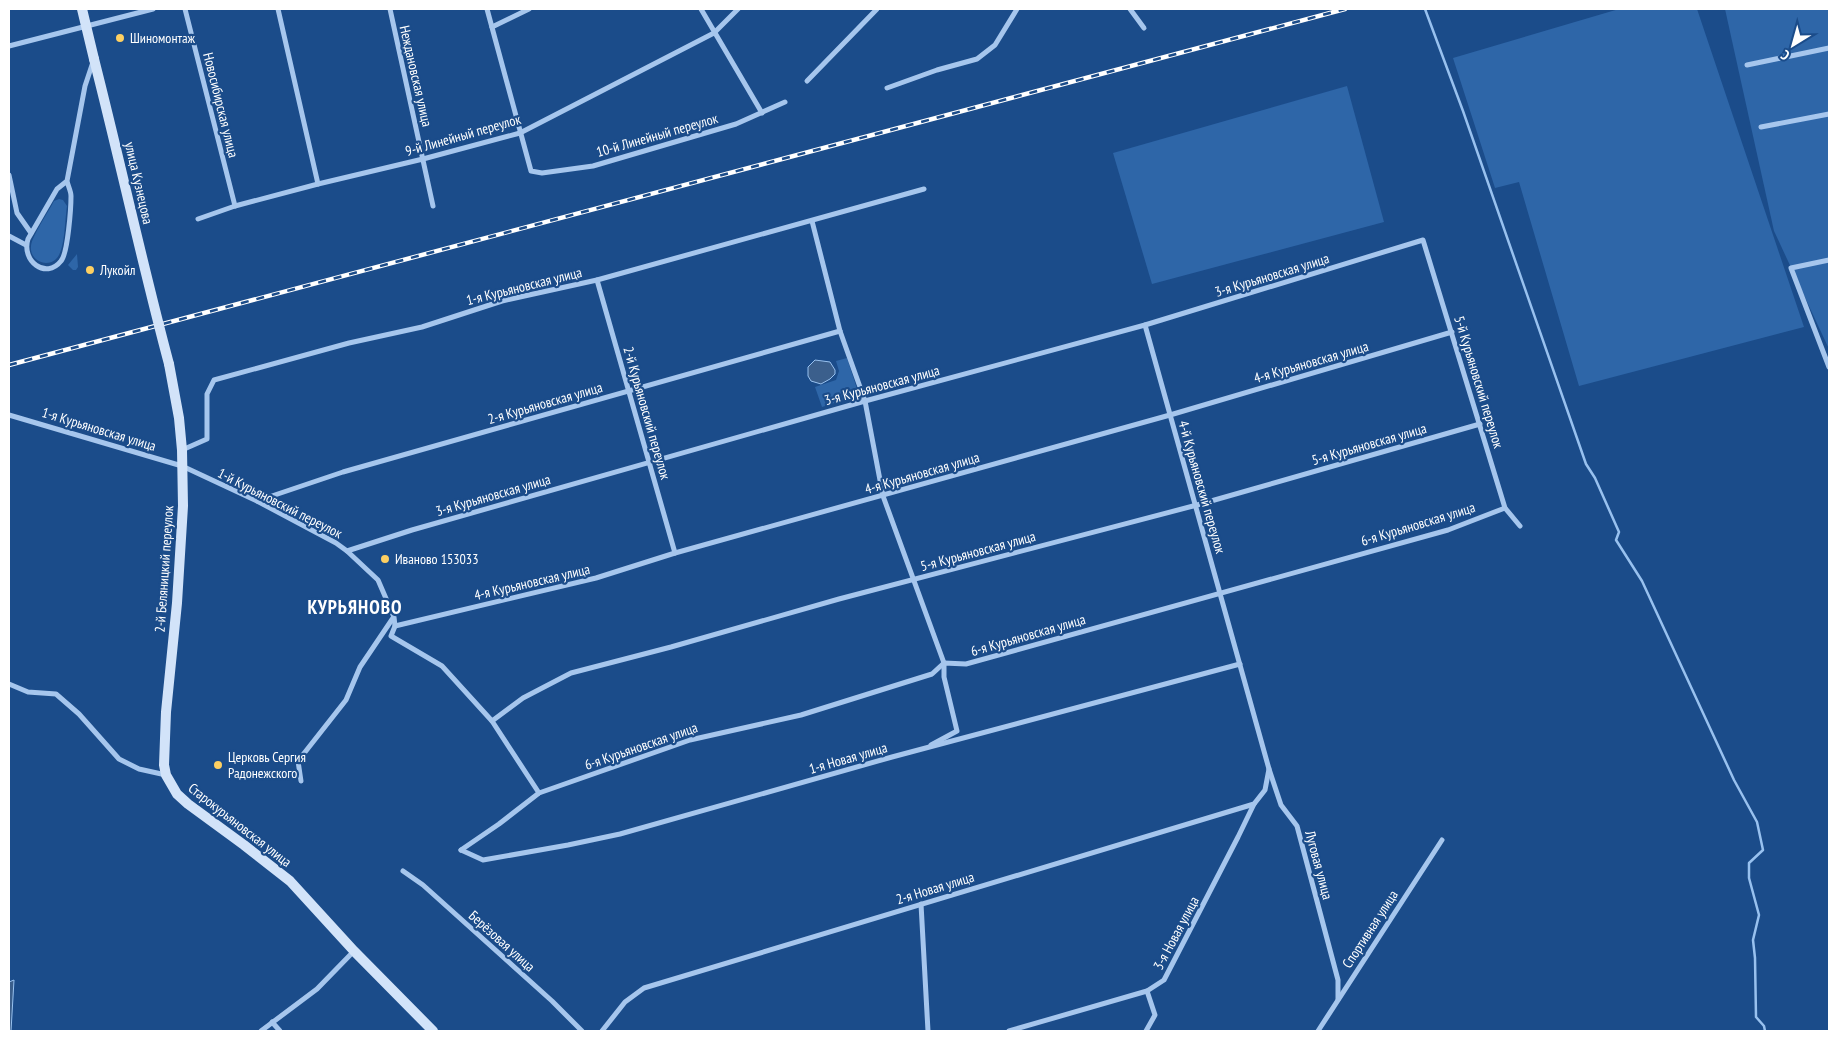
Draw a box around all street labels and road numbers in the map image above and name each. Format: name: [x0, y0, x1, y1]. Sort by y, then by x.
street label: Неждановская улица: [396, 24, 436, 128]
street label: Новосибирская улица: [199, 51, 243, 159]
street label: 10-й Линейный переулок: [594, 109, 720, 161]
street label: 9-й Линейный переулок: [403, 110, 523, 160]
street label: улица Кузнецова: [121, 140, 157, 226]
street label: 3-я Курьяновская улица: [1213, 249, 1331, 301]
street label: 1-я Курьяновская улица: [464, 263, 584, 309]
street label: 5-й Курьяновский переулок: [1450, 314, 1508, 451]
street label: 4-я Курьяновская улица: [1252, 337, 1370, 387]
street label: 2-й Курьяновский переулок: [619, 344, 675, 482]
street label: 3-я Курьяновская улица: [822, 361, 942, 409]
street label: 2-я Курьяновская улица: [486, 378, 604, 428]
street label: 1-я Курьяновская улица: [40, 403, 158, 455]
street label: 4-й Курьяновский переулок: [1174, 418, 1230, 556]
street label: 5-я Курьяновская улица: [1310, 419, 1428, 469]
street label: 4-я Курьяновская улица: [863, 448, 981, 498]
street label: 1-й Курьяновский переулок: [215, 464, 346, 542]
street label: 3-я Курьяновская улица: [434, 470, 552, 520]
street label: 6-я Курьяновская улица: [1359, 498, 1477, 550]
street label: 2-й Беляницкий переулок: [151, 504, 177, 633]
street label: 5-я Курьяновская улица: [918, 527, 1038, 575]
street label: 4-я Курьяновская улица: [472, 560, 592, 604]
street label: 6-я Курьяновская улица: [969, 610, 1087, 660]
street label: 6-я Курьяновская улица: [582, 718, 700, 774]
street label: 1-я Новая улица: [807, 738, 889, 778]
street label: Старокурьяновская улица: [185, 779, 295, 871]
street label: Луговая улица: [1301, 828, 1337, 901]
street label: 2-я Новая улица: [894, 868, 976, 908]
street label: Спортивная улица: [1338, 887, 1402, 971]
street label: 3-я Новая улица: [1149, 893, 1203, 973]
street label: Берёзовая улица: [465, 907, 539, 975]

